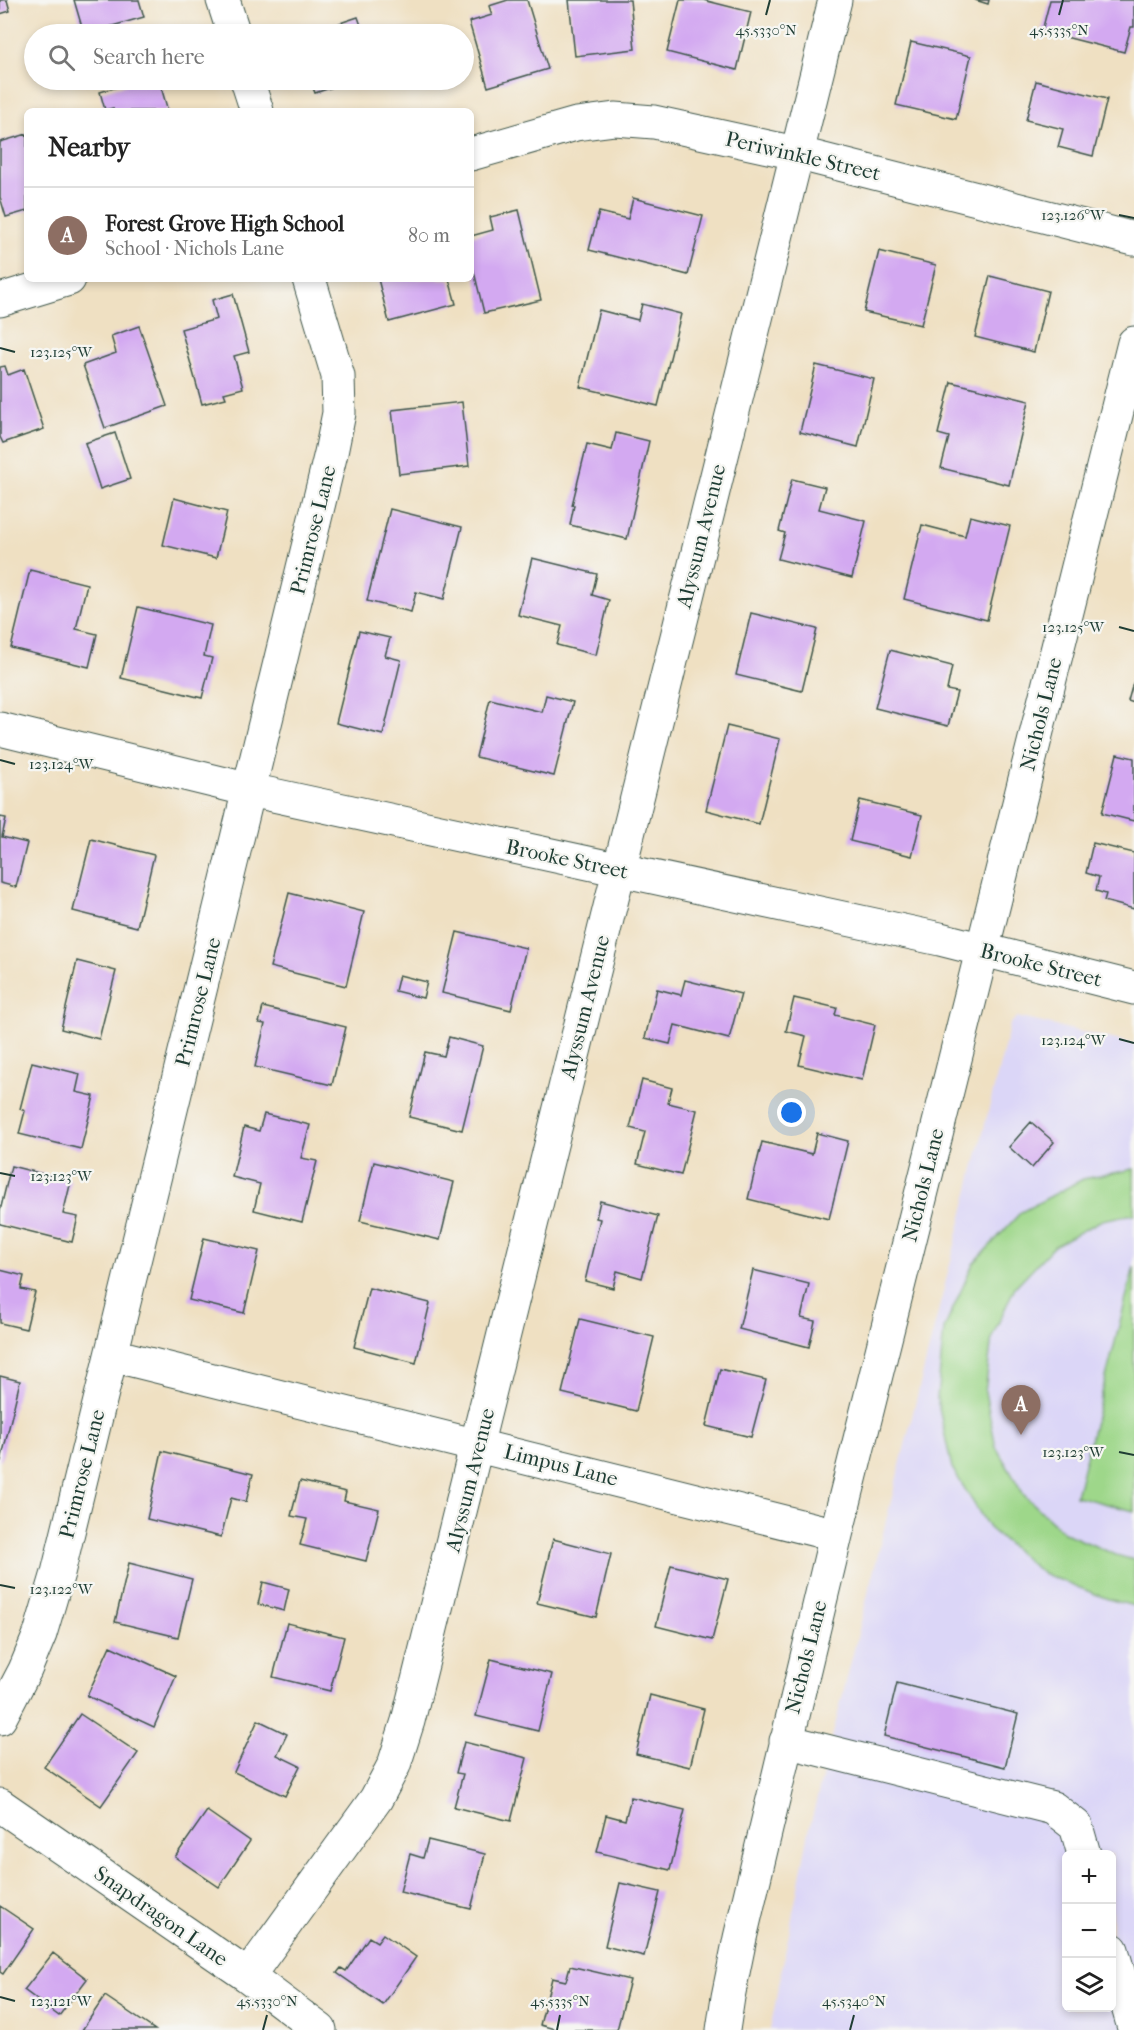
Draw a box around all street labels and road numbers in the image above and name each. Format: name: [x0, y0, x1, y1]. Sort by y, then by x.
street label: Periwinkle Street: [723, 127, 883, 186]
street label: Alyssum Avenue: [671, 462, 730, 611]
street label: Primrose Lane: [285, 463, 341, 597]
street label: Nichols Lane: [1015, 655, 1067, 773]
street label: Brooke Street: [504, 834, 631, 884]
street label: Alyssum Avenue: [555, 933, 614, 1082]
street label: Primrose Lane: [170, 935, 226, 1069]
street label: Brooke Street: [978, 938, 1105, 992]
street label: Nichols Lane: [897, 1126, 949, 1244]
street label: Alyssum Avenue: [440, 1406, 499, 1555]
street label: Primrose Lane: [54, 1407, 110, 1541]
street label: Limpus Lane: [502, 1439, 620, 1491]
street label: Nichols Lane: [780, 1598, 832, 1716]
street label: Snapdragon Lane: [90, 1861, 232, 1971]

